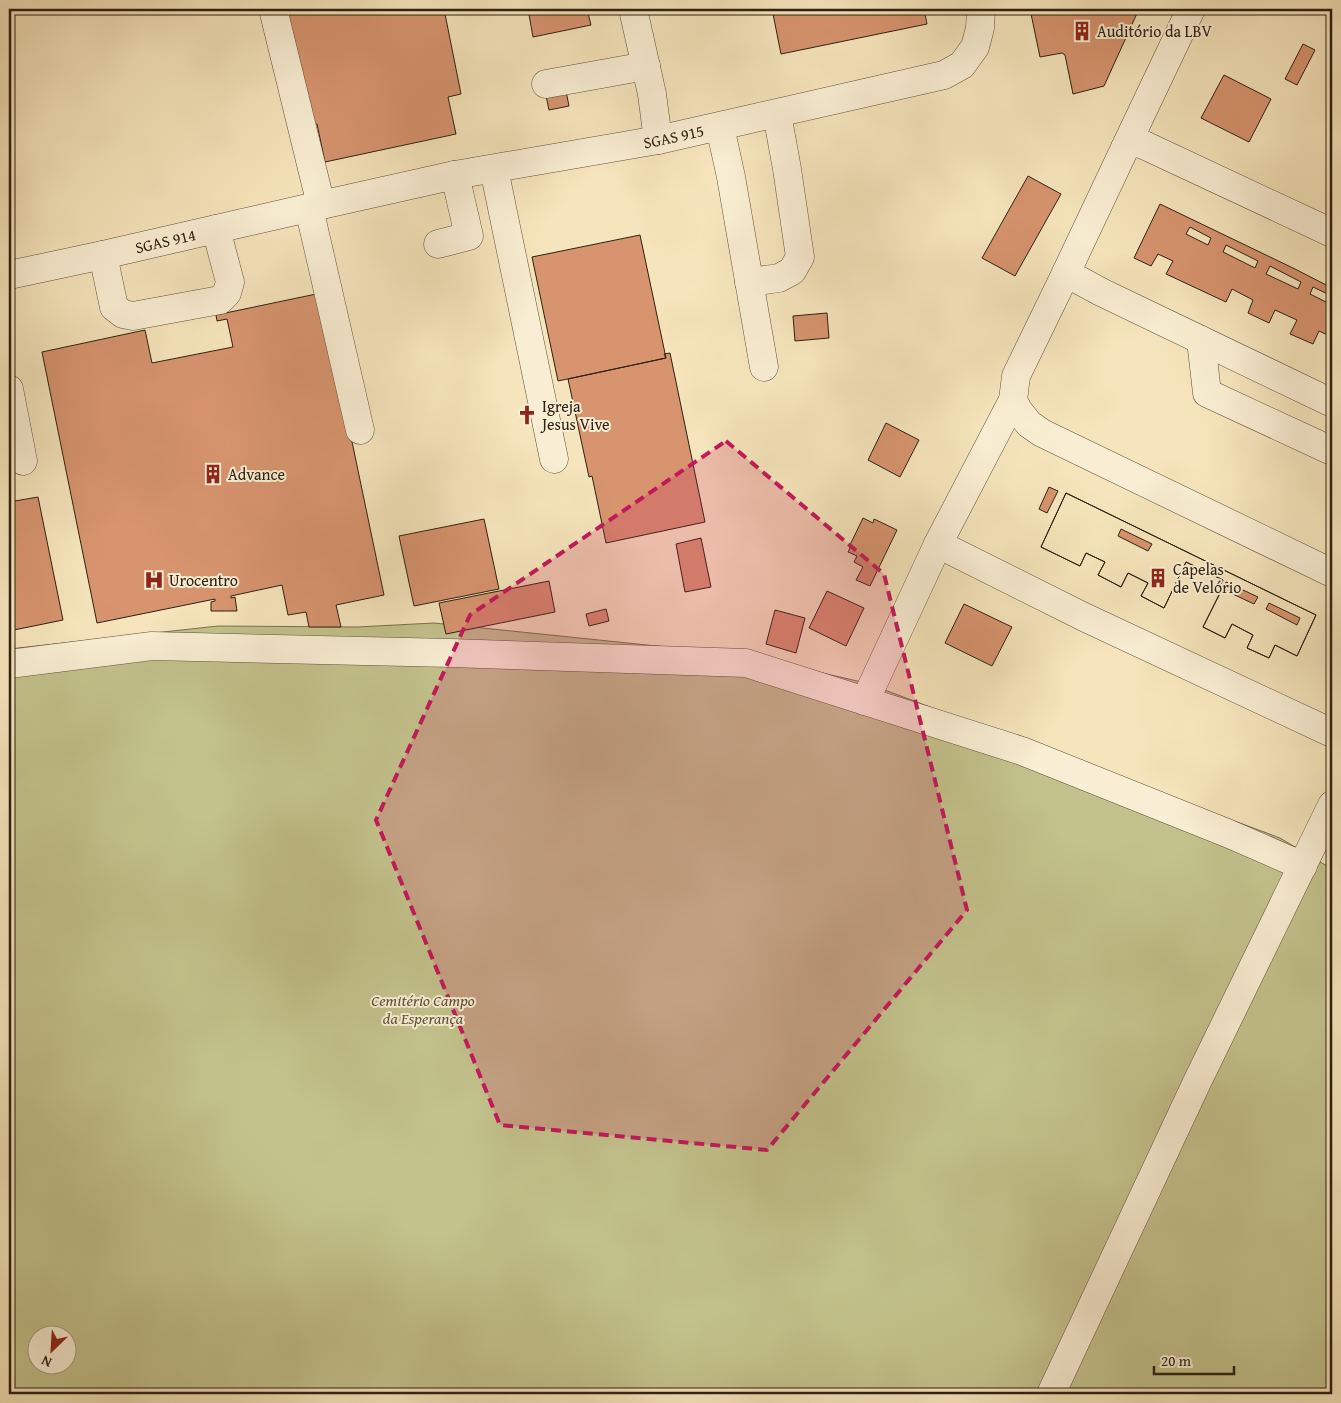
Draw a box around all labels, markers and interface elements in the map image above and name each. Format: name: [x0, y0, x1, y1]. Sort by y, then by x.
place label: Auditório da LBV: [1097, 19, 1212, 43]
building icon: Auditório da LBV: [1071, 20, 1093, 42]
street label: SGAS 915: [641, 118, 706, 154]
street label: SGAS 914: [133, 222, 198, 259]
place label: Igreja Jesus Vive: [540, 394, 610, 436]
church icon: Igreja Jesus Vive: [516, 404, 538, 426]
place label: Advance: [228, 462, 285, 486]
building icon: Advance: [202, 463, 224, 485]
place label: Capelas de Velório: [1173, 557, 1242, 599]
building icon: Capelas de Velório: [1147, 567, 1169, 589]
place label: Urocentro: [169, 568, 238, 592]
hospital icon: Urocentro: [143, 569, 165, 591]
park label: Cemitério Campo da Esperança: [371, 988, 475, 1030]
north arrow: [28, 1326, 78, 1376]
scale bar: [1154, 1343, 1234, 1375]
text: N: [37, 1350, 55, 1373]
text: 20 m: [1161, 1350, 1192, 1371]

